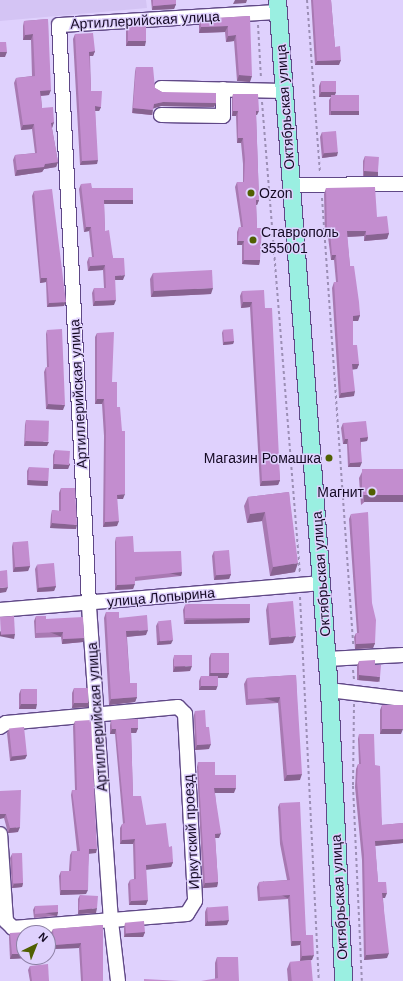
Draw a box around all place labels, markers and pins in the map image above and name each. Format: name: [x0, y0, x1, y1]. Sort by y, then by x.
place label: Ozon: [259, 185, 292, 201]
marker: Ozon: [246, 188, 256, 198]
place label: Ставрополь 355001: [261, 224, 339, 256]
marker: Ставрополь 355001: [248, 235, 258, 245]
place label: Магазин Ромашка: [204, 450, 321, 466]
marker: Магазин Ромашка: [324, 453, 334, 463]
place label: Магнит: [317, 484, 364, 500]
marker: Магнит: [367, 487, 377, 497]

